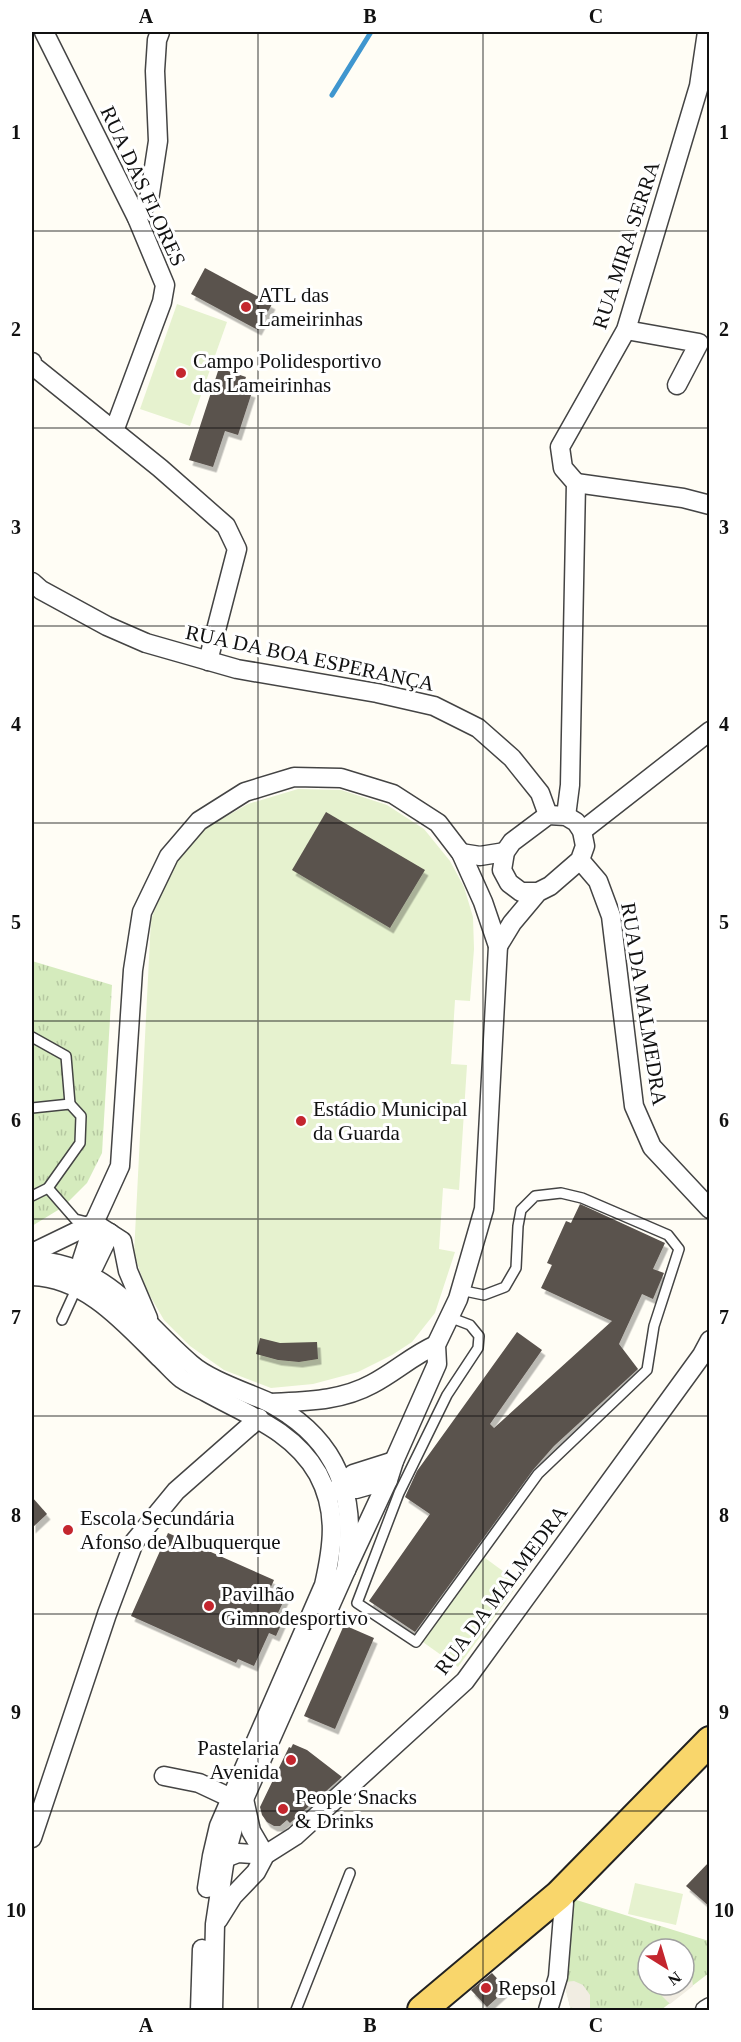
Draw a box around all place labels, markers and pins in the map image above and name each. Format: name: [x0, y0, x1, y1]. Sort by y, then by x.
place label: ATL das Lameirinhas: [258, 283, 363, 331]
marker: ATL das Lameirinhas: [239, 300, 253, 314]
place label: Campo Polidesportivo das Lameirinhas: [193, 349, 381, 397]
marker: Campo Polidesportivo das Lameirinhas: [174, 366, 188, 380]
place label: Estádio Municipal da Guarda: [313, 1097, 468, 1145]
marker: Estádio Municipal da Guarda: [294, 1114, 308, 1128]
place label: Escola Secundária Afonso de Albuquerque: [80, 1506, 281, 1554]
marker: Escola Secundária Afonso de Albuquerque: [61, 1523, 75, 1537]
place label: Pavilhão Gimnodesportivo: [221, 1582, 368, 1630]
marker: Pavilhão Gimnodesportivo: [202, 1599, 216, 1613]
place label: Pastelaria Avenida: [197, 1736, 280, 1784]
marker: Pastelaria Avenida: [284, 1753, 298, 1767]
place label: People Snacks & Drinks: [295, 1785, 417, 1833]
marker: People Snacks & Drinks: [276, 1802, 290, 1816]
place label: Repsol: [498, 1976, 557, 2000]
marker: Repsol: [479, 1981, 493, 1995]

